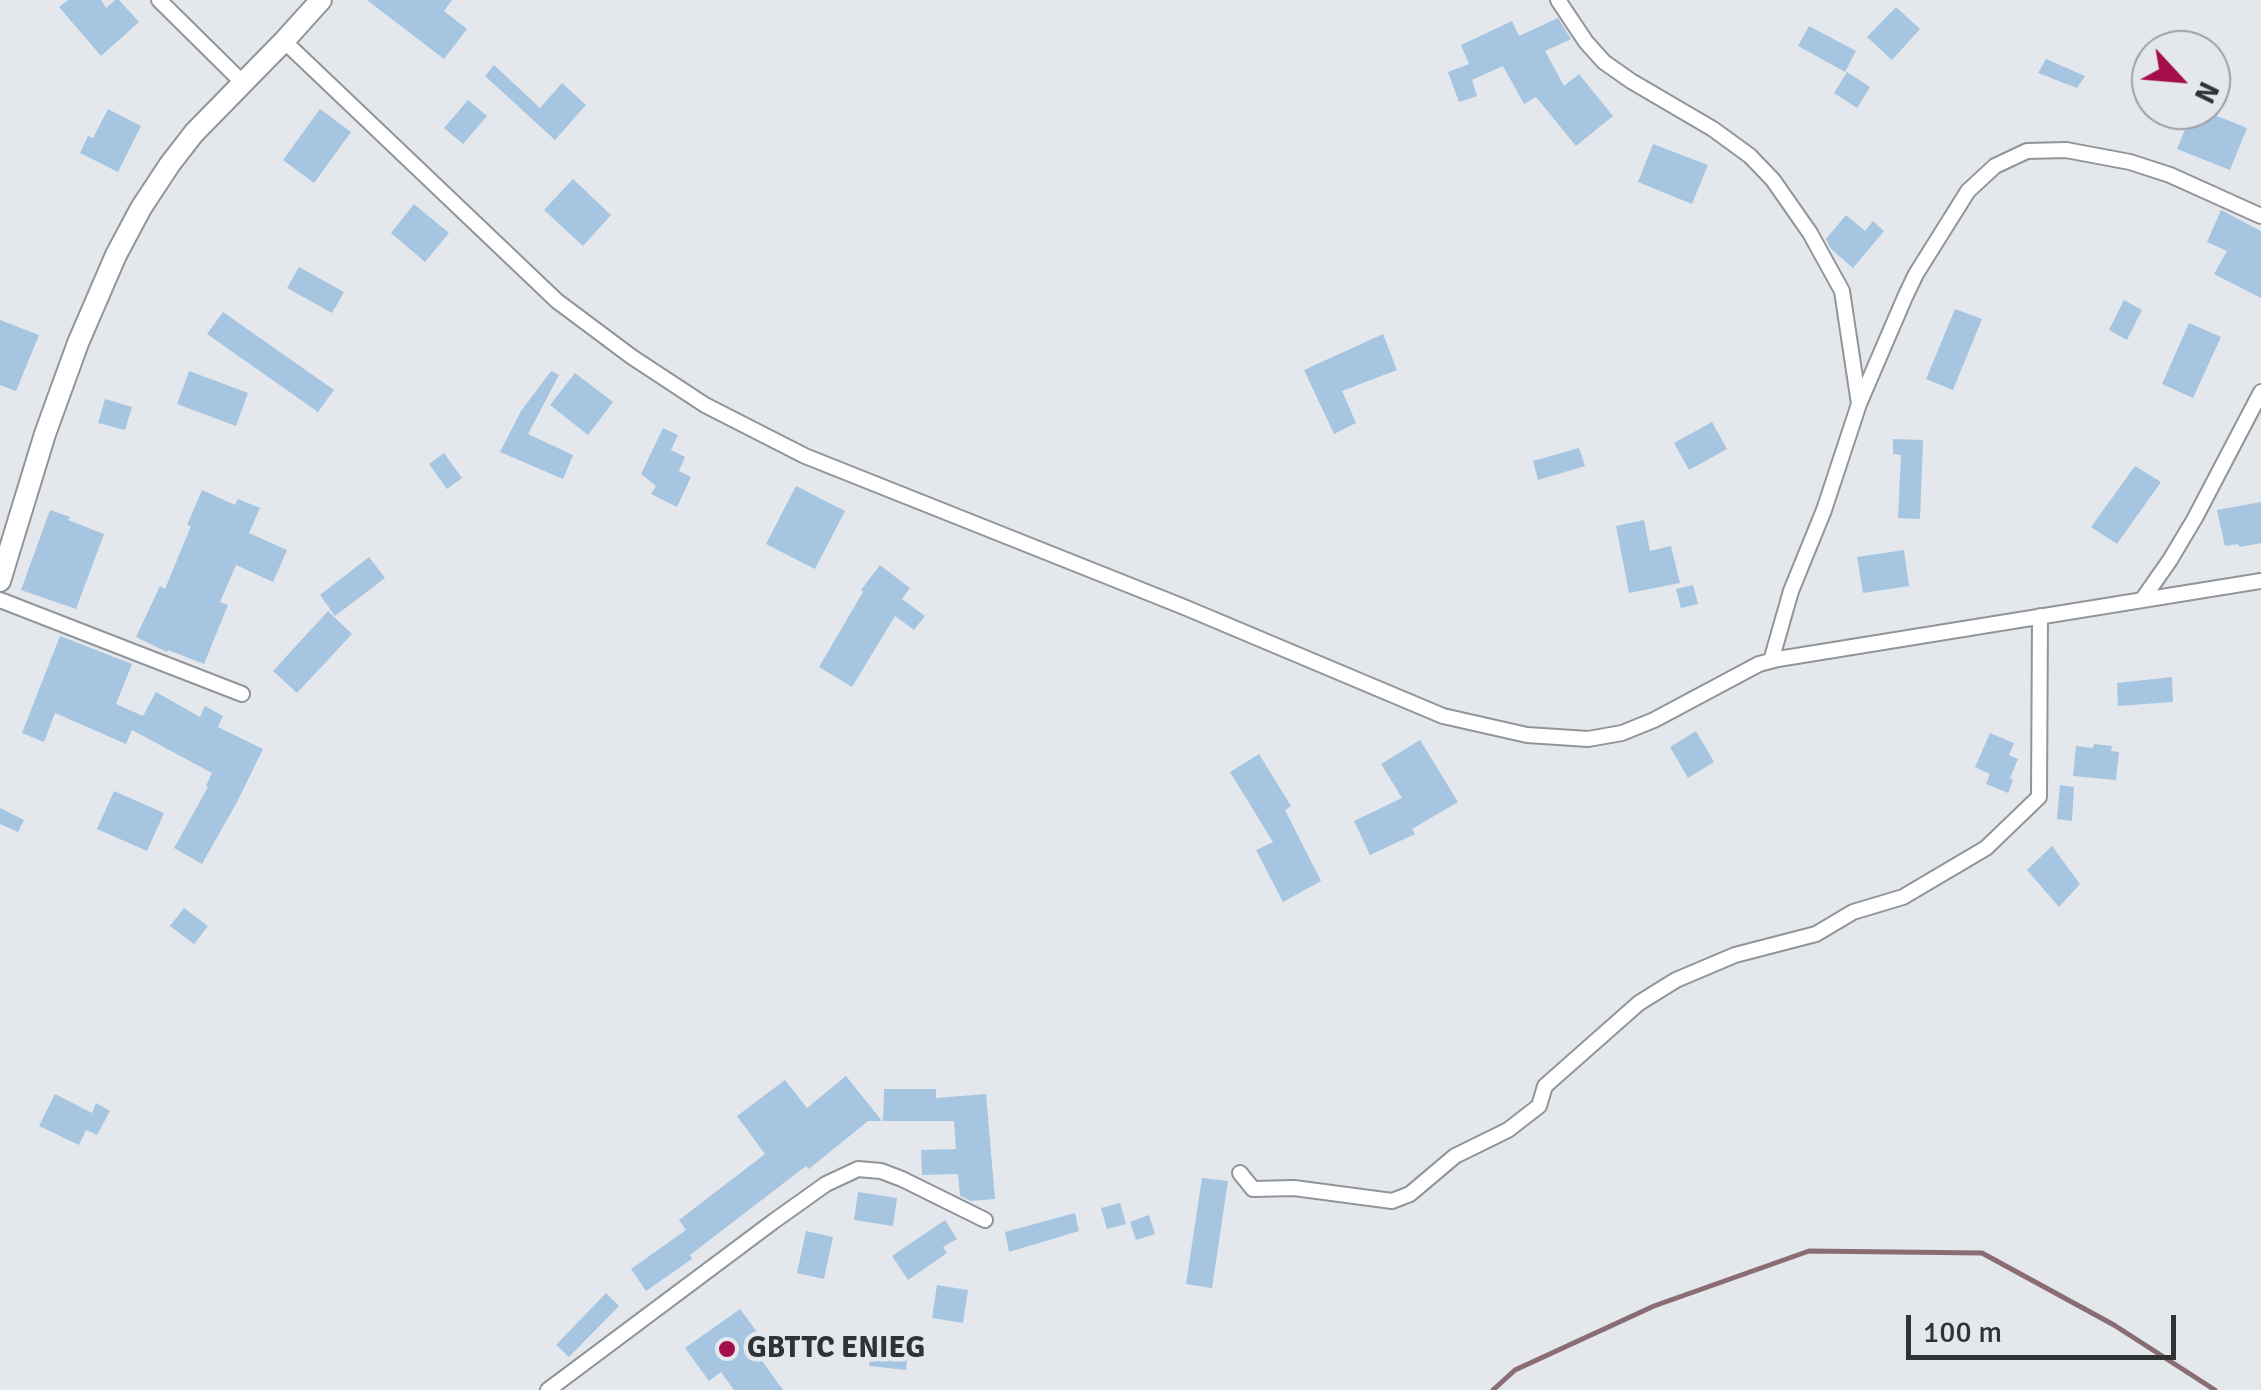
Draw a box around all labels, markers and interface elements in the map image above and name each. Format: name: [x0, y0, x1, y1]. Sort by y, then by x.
north arrow: [2131, 30, 2231, 130]
text: N: [2187, 76, 2226, 108]
scale bar: [1911, 1295, 2181, 1357]
text: 100 m: [1923, 1314, 2002, 1351]
place label: GBTTC ENIEG: [747, 1331, 925, 1367]
marker: GBTTC ENIEG: [716, 1338, 738, 1360]

